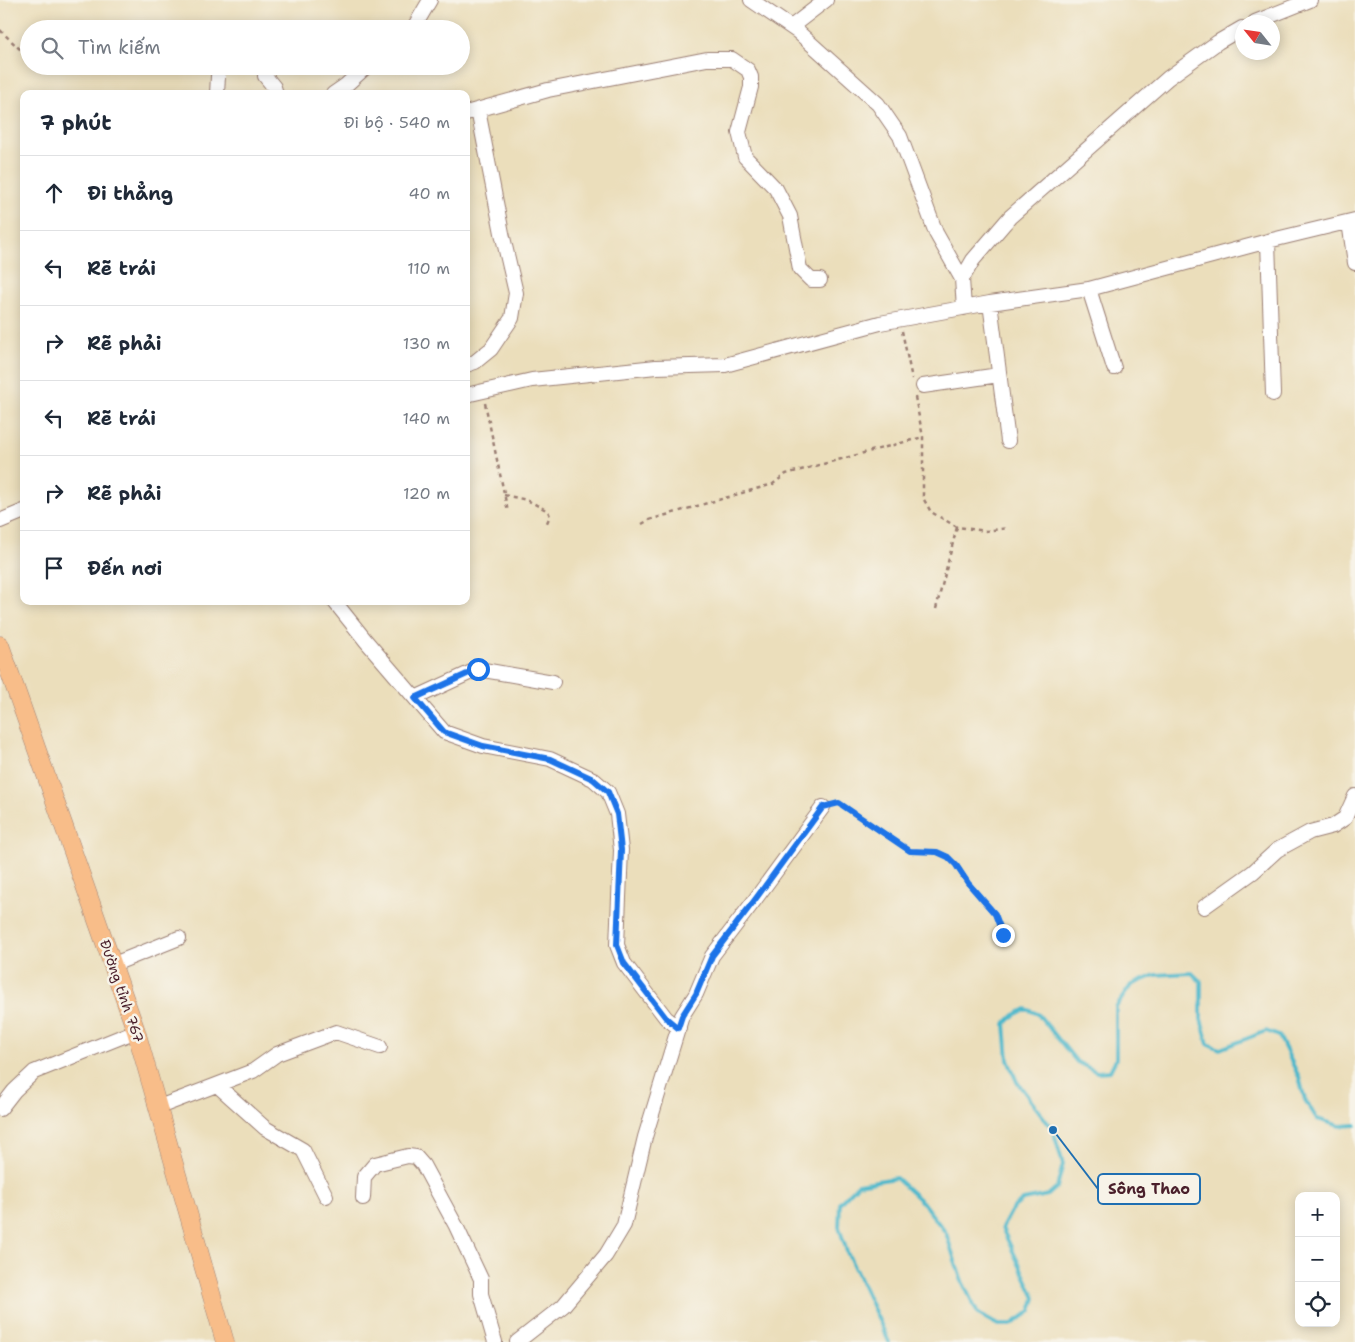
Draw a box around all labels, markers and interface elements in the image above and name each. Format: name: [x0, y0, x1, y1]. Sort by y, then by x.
north arrow: [1235, 15, 1280, 60]
search box: [20, 20, 470, 75]
icon: search: [38, 34, 66, 62]
text: Tìm kiếm: [78, 35, 161, 60]
text: 7 phút: [40, 109, 112, 137]
text: Đi bộ · 540 m: [344, 112, 450, 133]
icon: ahead: [40, 179, 68, 207]
text: Đi thẳng: [87, 181, 173, 206]
text: 40 m: [408, 183, 450, 204]
icon: left: [40, 254, 68, 282]
text: Rẽ trái: [87, 256, 156, 281]
text: 110 m: [407, 258, 450, 279]
icon: right: [40, 329, 68, 357]
text: Rẽ phải: [87, 331, 162, 356]
text: 130 m: [403, 333, 450, 354]
icon: left: [40, 404, 68, 432]
text: Rẽ trái: [87, 406, 156, 431]
text: 140 m: [403, 408, 450, 429]
icon: right: [40, 479, 68, 507]
text: Rẽ phải: [87, 481, 162, 506]
text: 120 m: [403, 483, 450, 504]
icon: arrive: [40, 554, 68, 582]
text: Đến nơi: [87, 556, 162, 581]
route start: [467, 658, 490, 681]
route end: [992, 924, 1015, 947]
street label: Đường tỉnh 767: [96, 937, 148, 1045]
callout: Sông Thao: [1098, 1174, 1200, 1204]
text: Sông Thao: [1108, 1179, 1190, 1199]
map controls: [1295, 1192, 1340, 1327]
button: +: [1295, 1192, 1340, 1237]
button: −: [1295, 1237, 1340, 1282]
button: locate: [1295, 1282, 1340, 1327]

